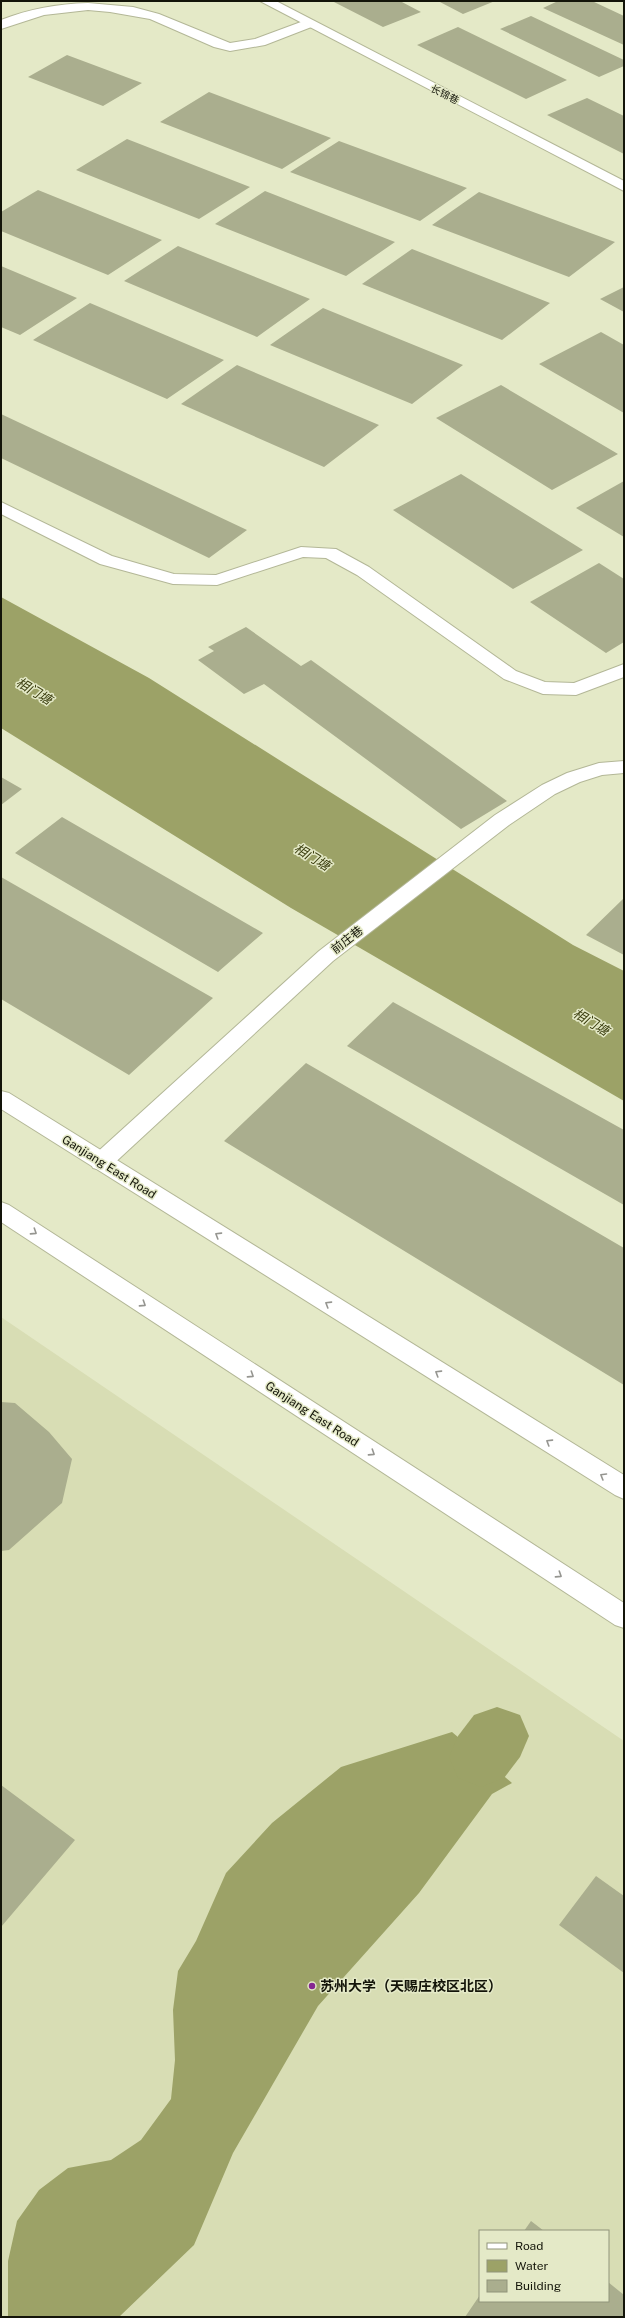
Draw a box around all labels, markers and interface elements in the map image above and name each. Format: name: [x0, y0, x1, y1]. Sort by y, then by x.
street label: 长锦巷: [429, 82, 461, 106]
water label: 相门塘: [13, 675, 56, 708]
water label: 相门塘: [291, 841, 334, 874]
street label: 前庄巷: [329, 923, 365, 957]
water label: 相门塘: [570, 1006, 613, 1039]
street label: Ganjiang East Road: [59, 1132, 159, 1202]
one-way arrow: [30, 1228, 37, 1235]
one-way arrow: [215, 1232, 222, 1240]
one-way arrow: [138, 1299, 145, 1306]
one-way arrow: [325, 1302, 332, 1309]
one-way arrow: [247, 1370, 254, 1377]
one-way arrow: [435, 1371, 442, 1378]
street label: Ganjiang East Road: [263, 1379, 361, 1449]
one-way arrow: [546, 1440, 553, 1447]
one-way arrow: [368, 1448, 375, 1456]
one-way arrow: [600, 1473, 607, 1480]
one-way arrow: [555, 1570, 562, 1578]
place label: 苏州大学（天赐庄校区北区）: [320, 1978, 502, 1994]
marker: 苏州大学（天赐庄校区北区）: [307, 1981, 317, 1991]
legend: [479, 2230, 609, 2302]
text: Road: [515, 2239, 543, 2253]
text: Water: [515, 2259, 549, 2273]
text: Building: [515, 2279, 561, 2293]

